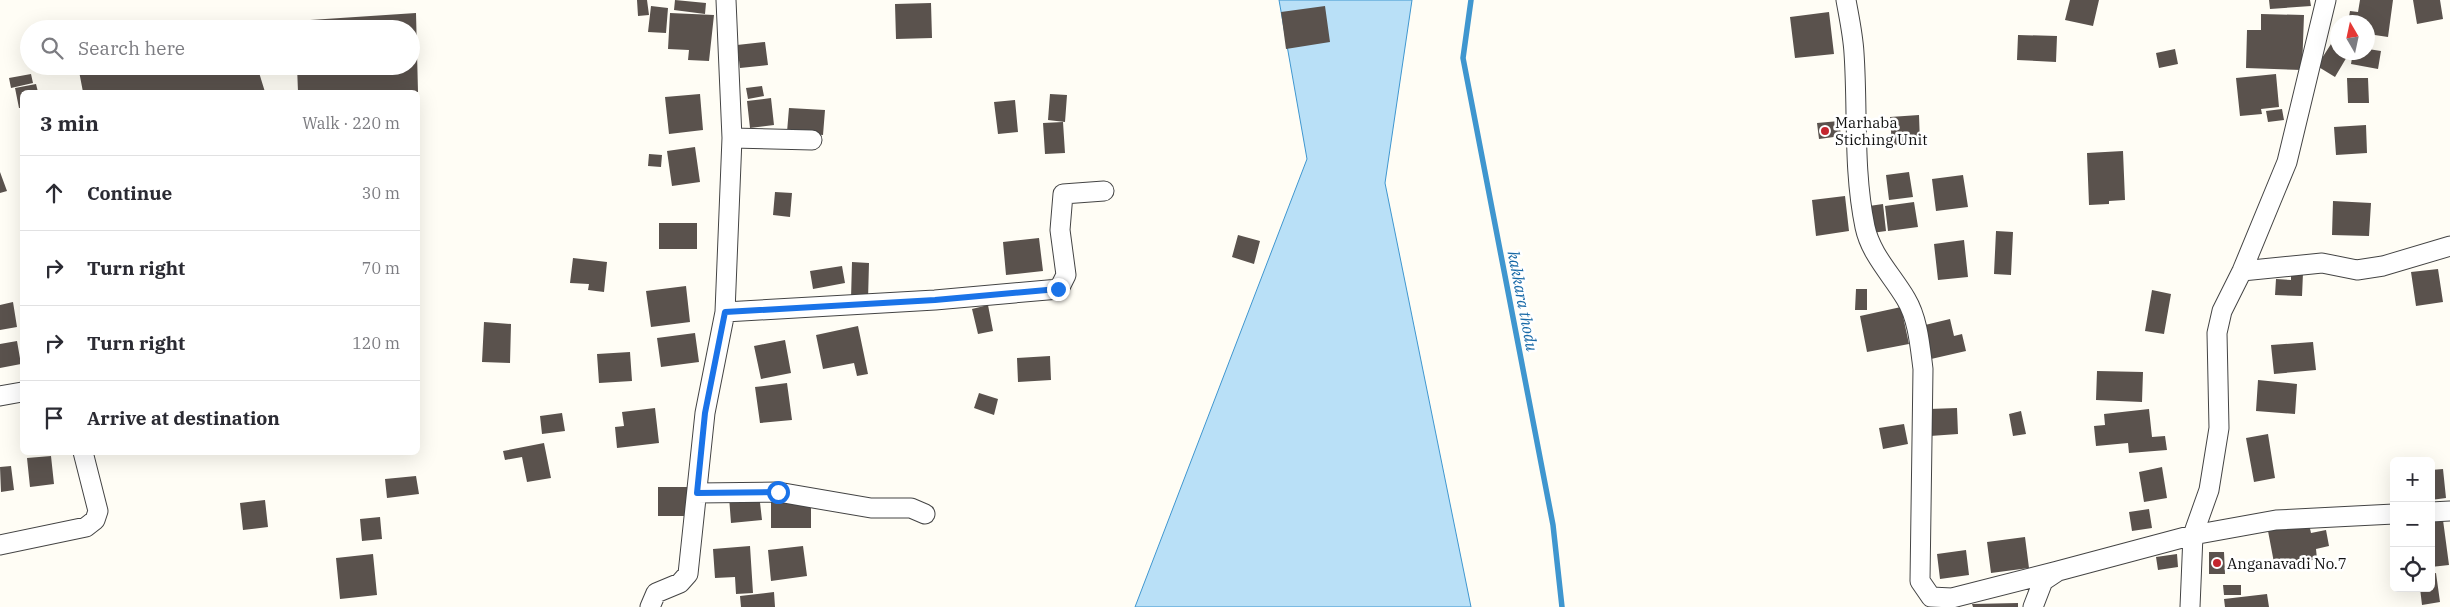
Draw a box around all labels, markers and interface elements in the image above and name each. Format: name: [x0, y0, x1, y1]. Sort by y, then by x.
north arrow: [2330, 15, 2375, 60]
search box: [20, 20, 420, 75]
icon: search: [38, 34, 66, 62]
text: Search here: [78, 36, 185, 60]
text: 3 min: [40, 109, 99, 137]
text: Walk · 220 m: [302, 113, 400, 133]
place label: Marhaba Stiching Unit: [1835, 113, 1928, 149]
marker: Marhaba Stiching Unit: [1819, 125, 1831, 137]
icon: ahead: [40, 179, 68, 207]
text: Continue: [87, 181, 172, 205]
text: 30 m: [362, 183, 400, 203]
water label: kakkara thodu: [1503, 249, 1543, 353]
icon: right: [40, 254, 68, 282]
text: Turn right: [87, 256, 185, 280]
text: 70 m: [362, 258, 400, 278]
route end: [1047, 278, 1070, 301]
icon: right: [40, 329, 68, 357]
text: Turn right: [87, 331, 185, 355]
text: 120 m: [352, 333, 400, 353]
icon: arrive: [40, 404, 68, 432]
text: Arrive at destination: [87, 406, 280, 430]
map controls: [2390, 457, 2435, 592]
button: +: [2390, 457, 2435, 502]
route start: [767, 481, 790, 504]
button: −: [2390, 502, 2435, 547]
button: locate: [2390, 547, 2435, 592]
place label: Anganavadi No.7: [2227, 554, 2347, 573]
marker: Anganavadi No.7: [2211, 557, 2223, 569]

